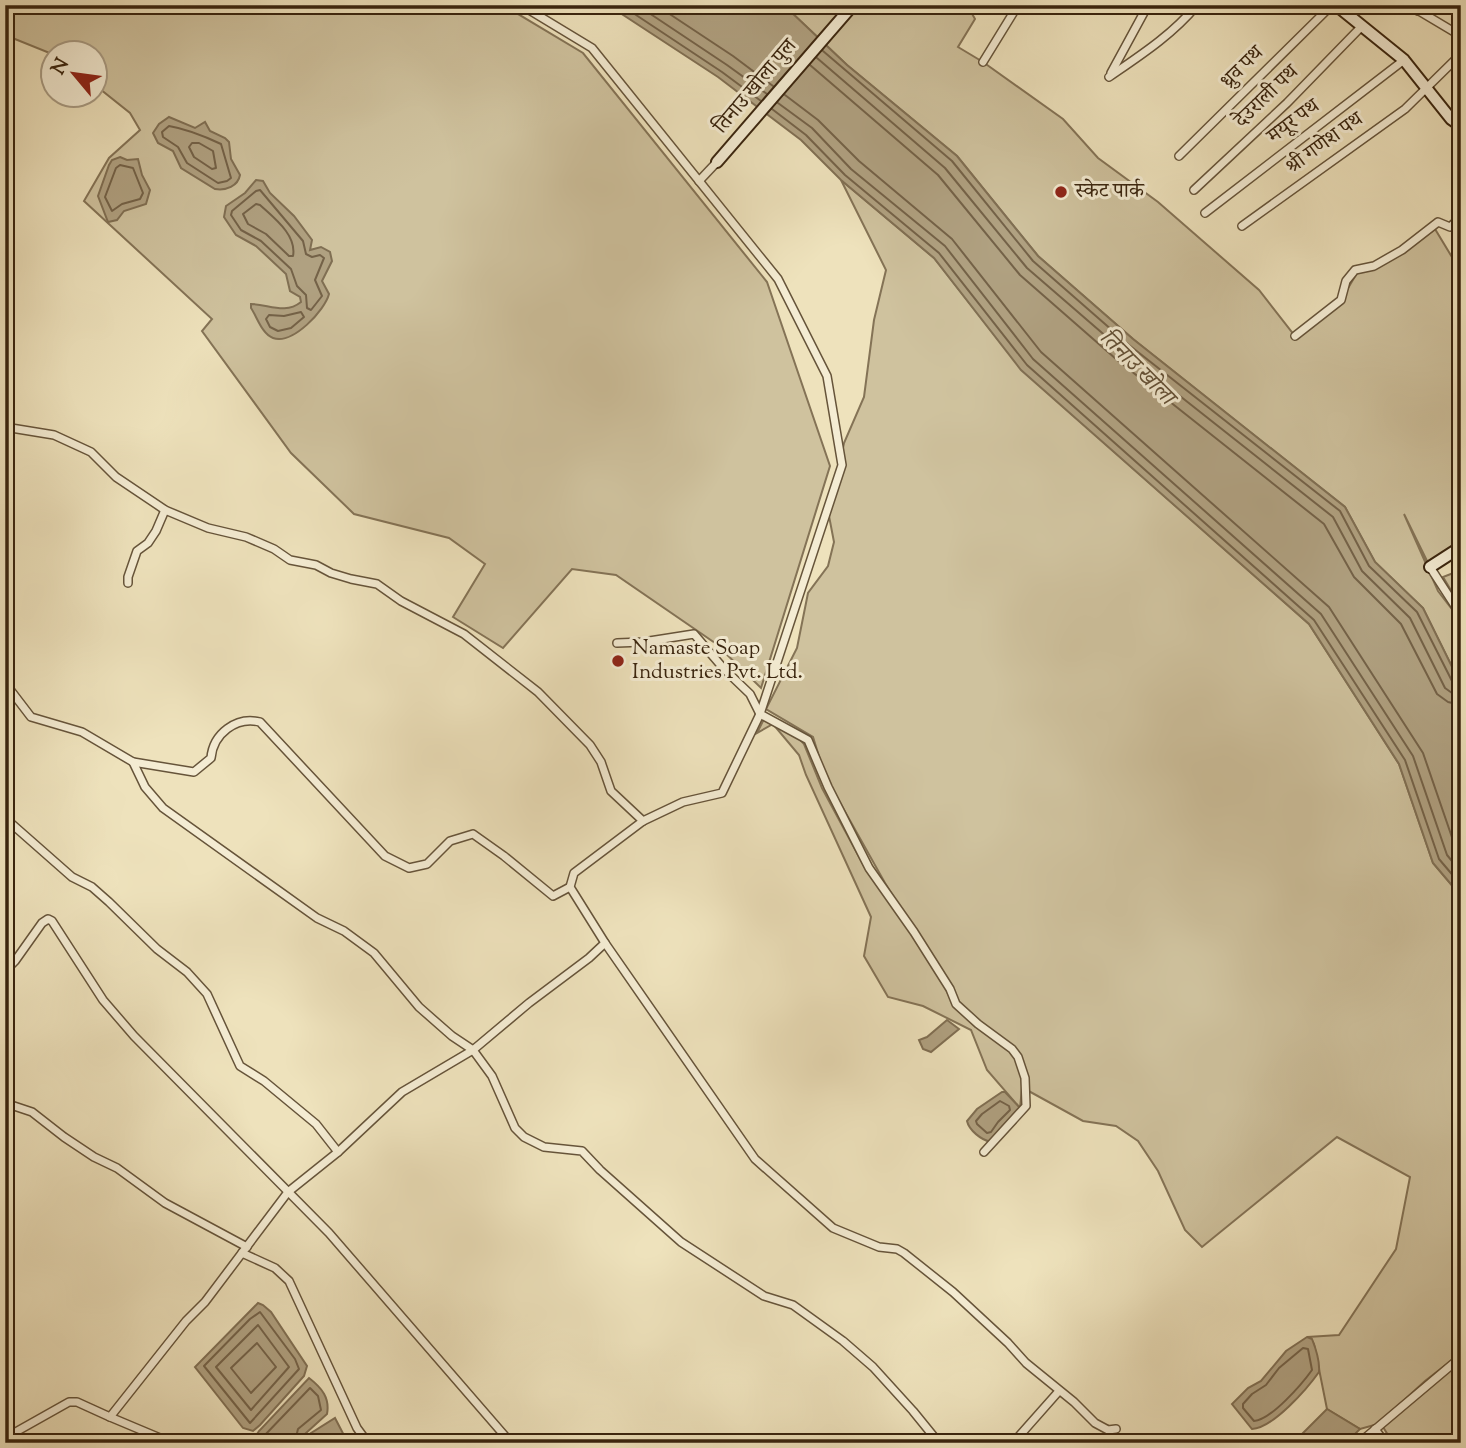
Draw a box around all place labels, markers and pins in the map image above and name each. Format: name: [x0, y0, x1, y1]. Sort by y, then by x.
place label: स्केट पार्क: [1074, 177, 1145, 207]
marker: स्केट पार्क: [1053, 184, 1069, 200]
place label: Namaste Soap Industries Pvt. Ltd.: [632, 634, 803, 688]
marker: Namaste Soap Industries Pvt. Ltd.: [610, 653, 626, 669]

